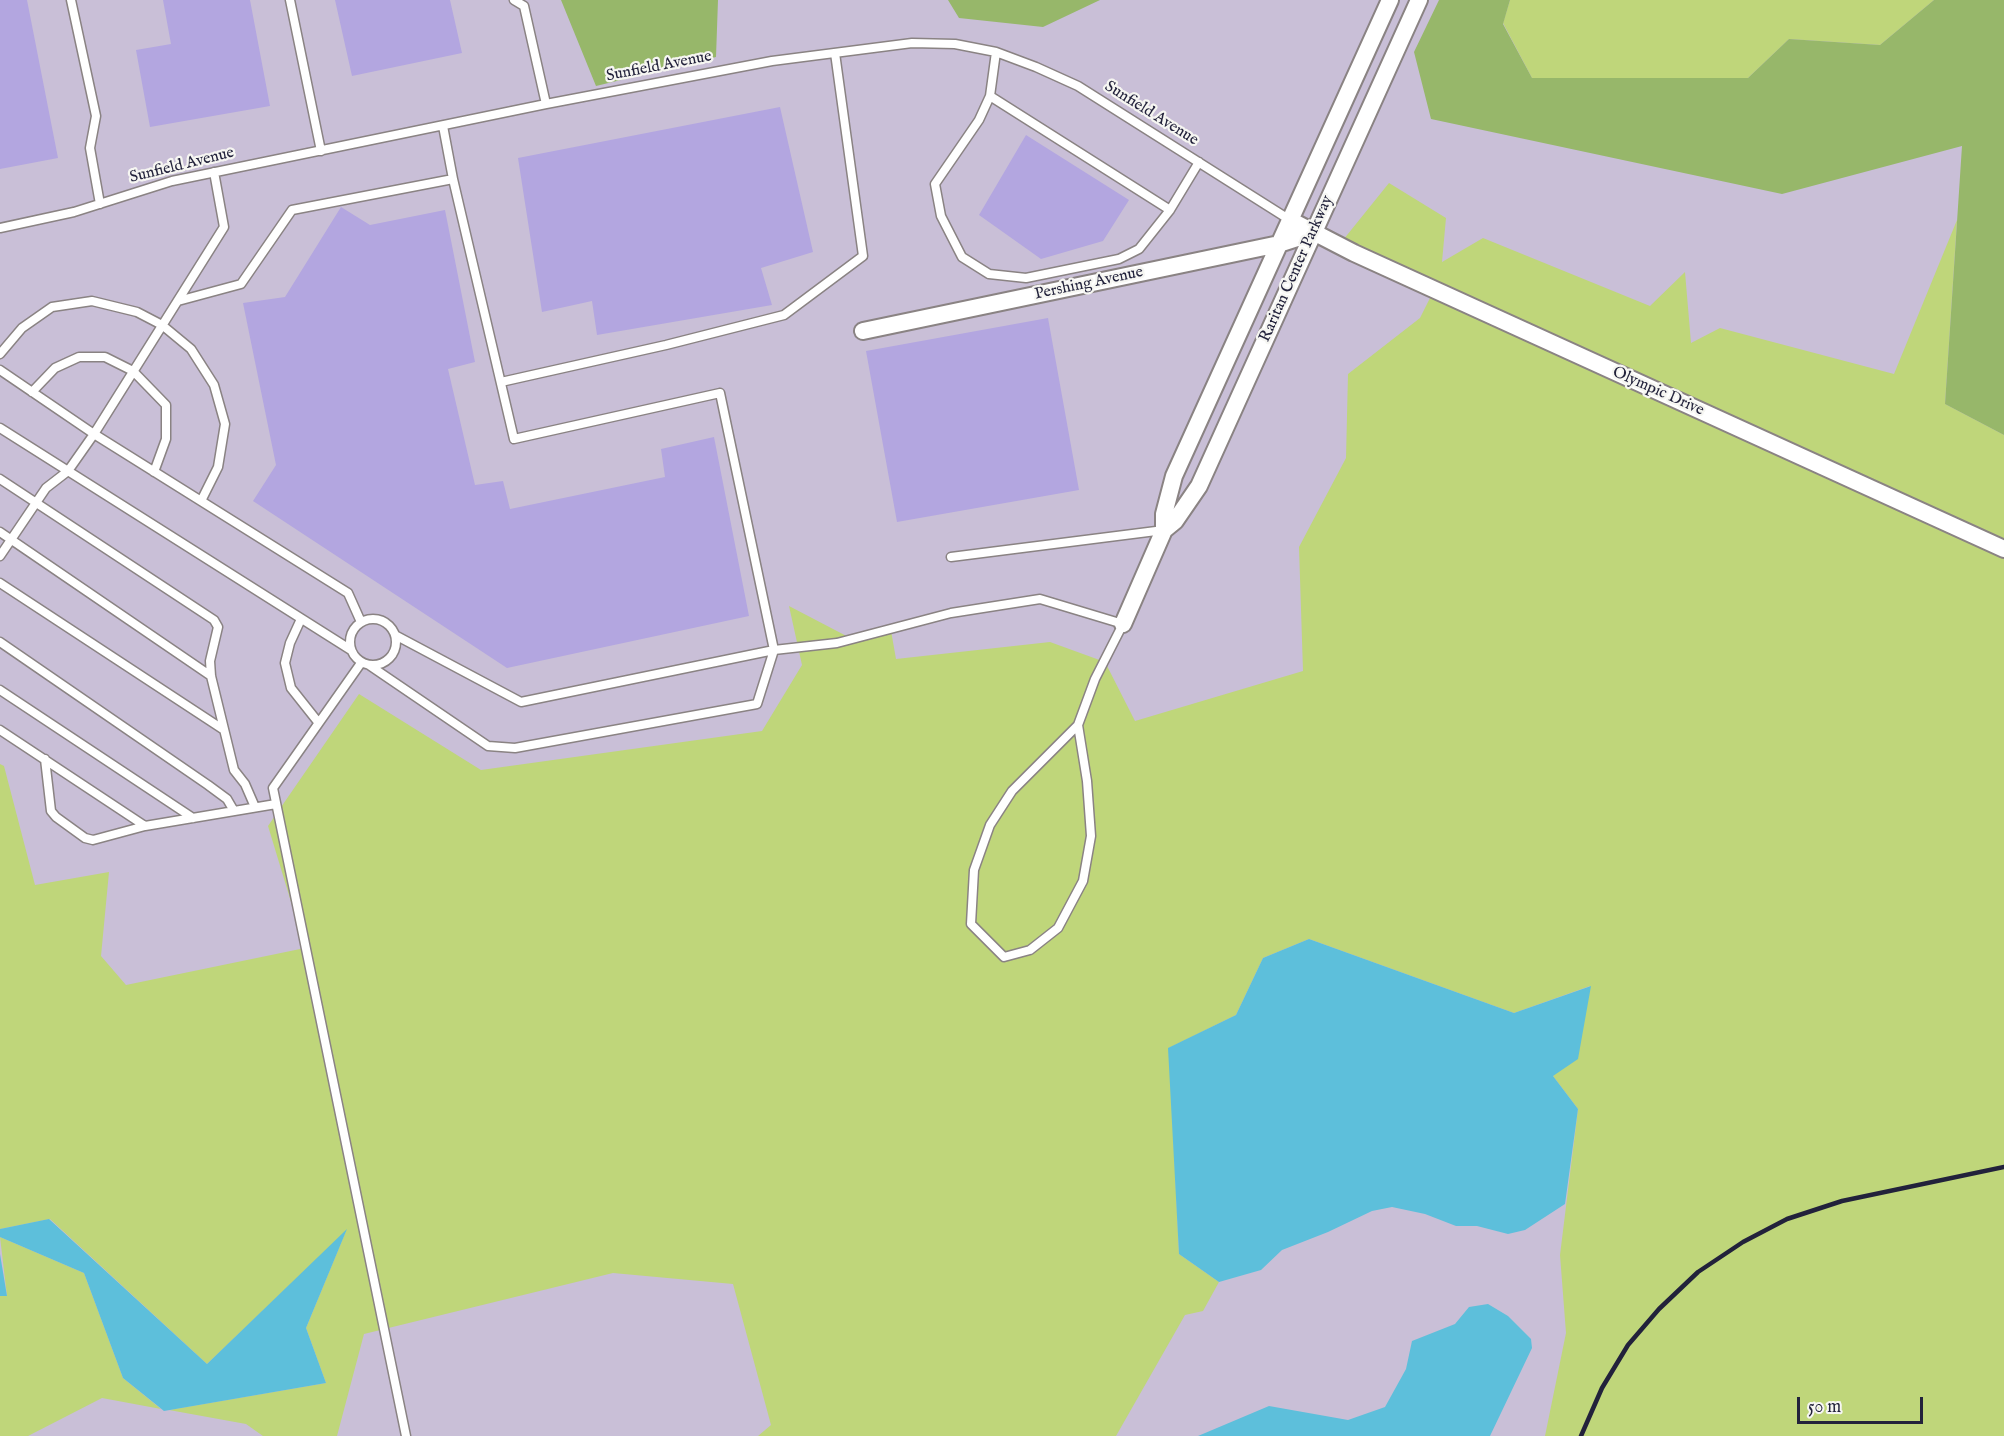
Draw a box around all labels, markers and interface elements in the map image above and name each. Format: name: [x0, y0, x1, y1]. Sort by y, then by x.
street label: Sunfield Avenue: [605, 47, 713, 87]
street label: Sunfield Avenue: [1101, 78, 1201, 150]
street label: Sunfield Avenue: [128, 144, 236, 188]
street label: Raritan Center Parkway: [1256, 193, 1338, 345]
street label: Pershing Avenue: [1033, 263, 1145, 305]
street label: Olympic Drive: [1609, 363, 1707, 421]
scale bar: [1800, 1385, 1926, 1423]
text: 50 m: [1808, 1396, 1841, 1419]

